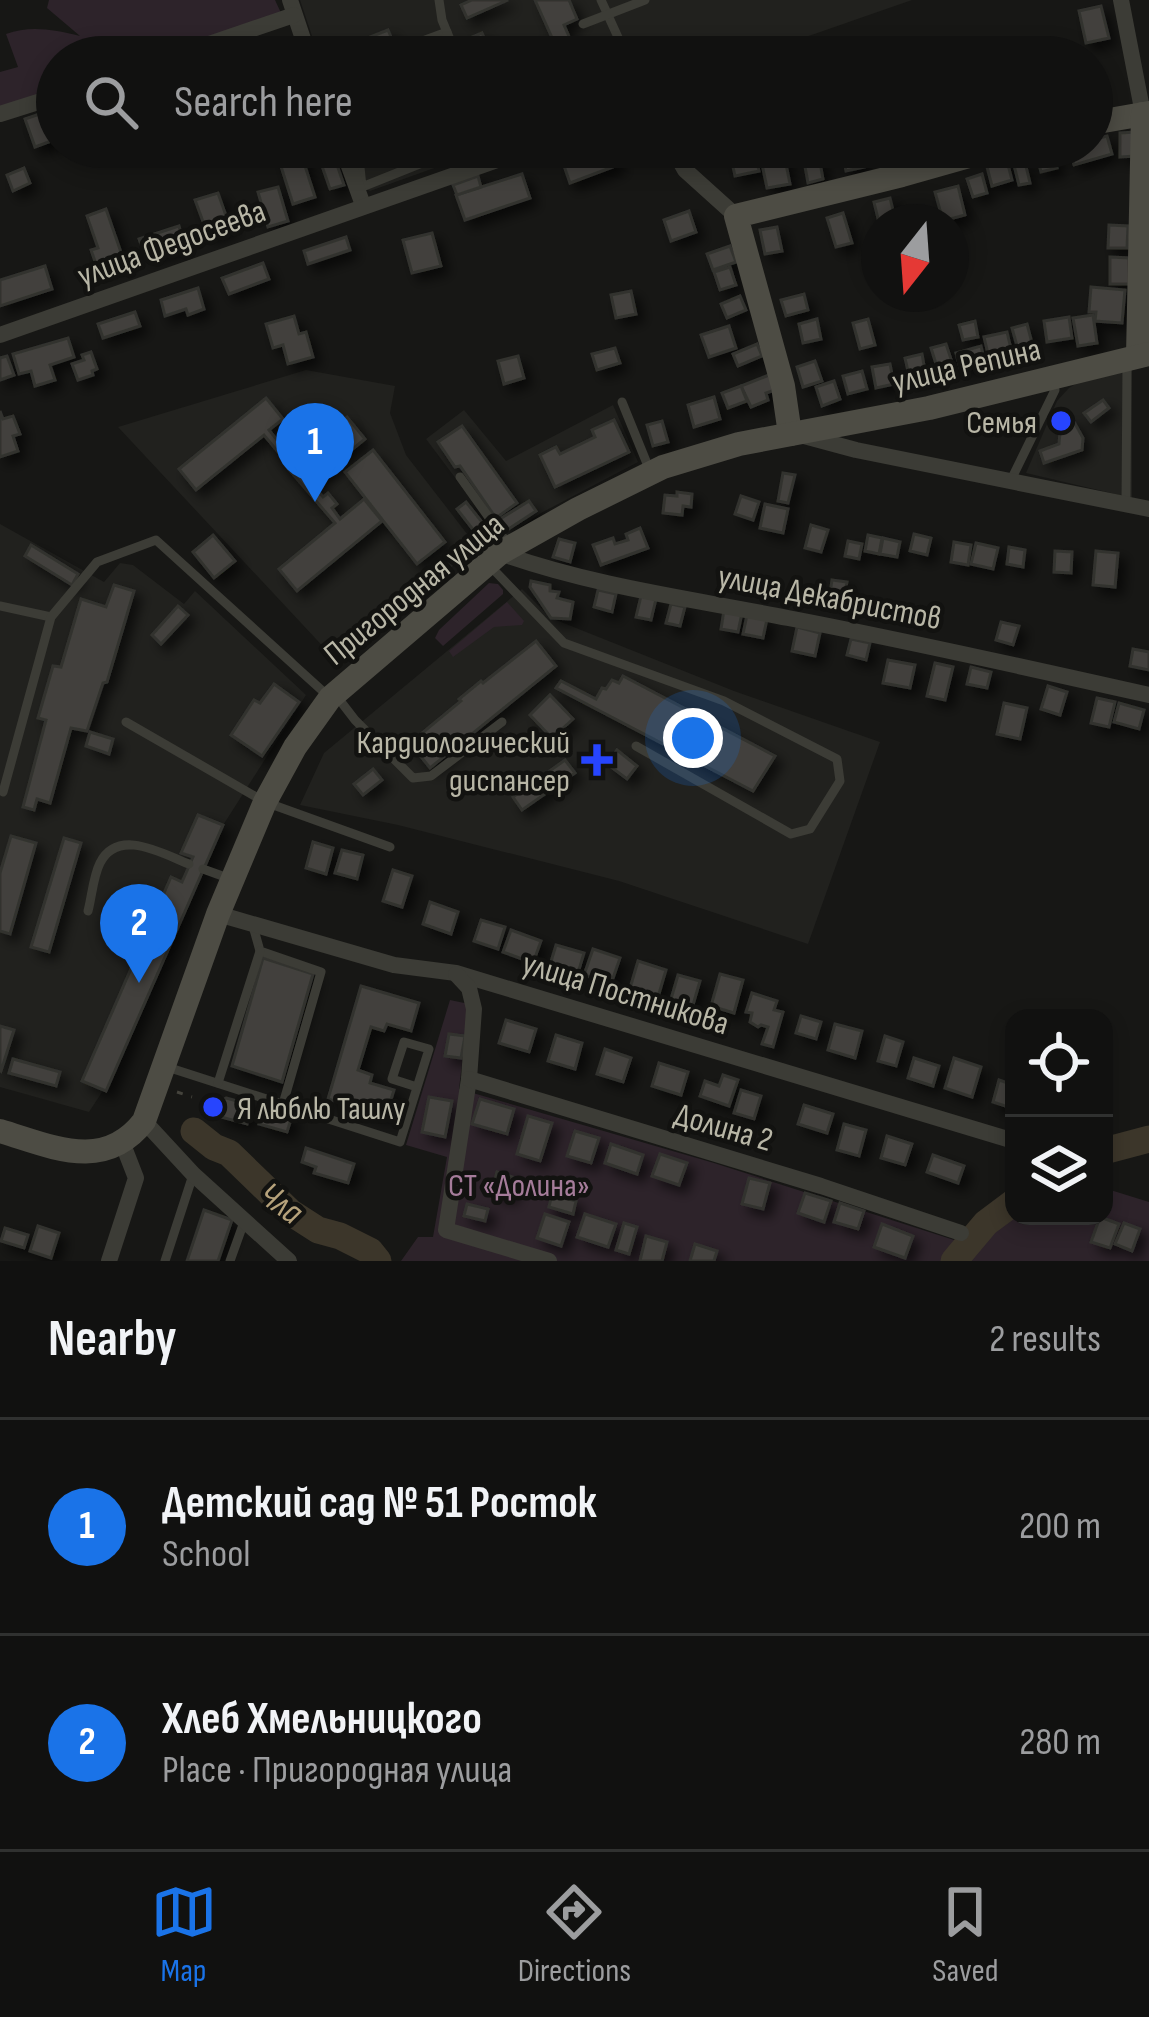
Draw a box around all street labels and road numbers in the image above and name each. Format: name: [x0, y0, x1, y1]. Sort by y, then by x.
street label: улица Федосеева: [72, 191, 271, 296]
street label: улица Репина: [888, 329, 1045, 402]
street label: Пригородная улица: [316, 505, 512, 674]
street label: улица Декабристов: [715, 557, 945, 639]
street label: улица Постникова: [517, 943, 734, 1044]
street label: Долина 2: [670, 1095, 777, 1161]

